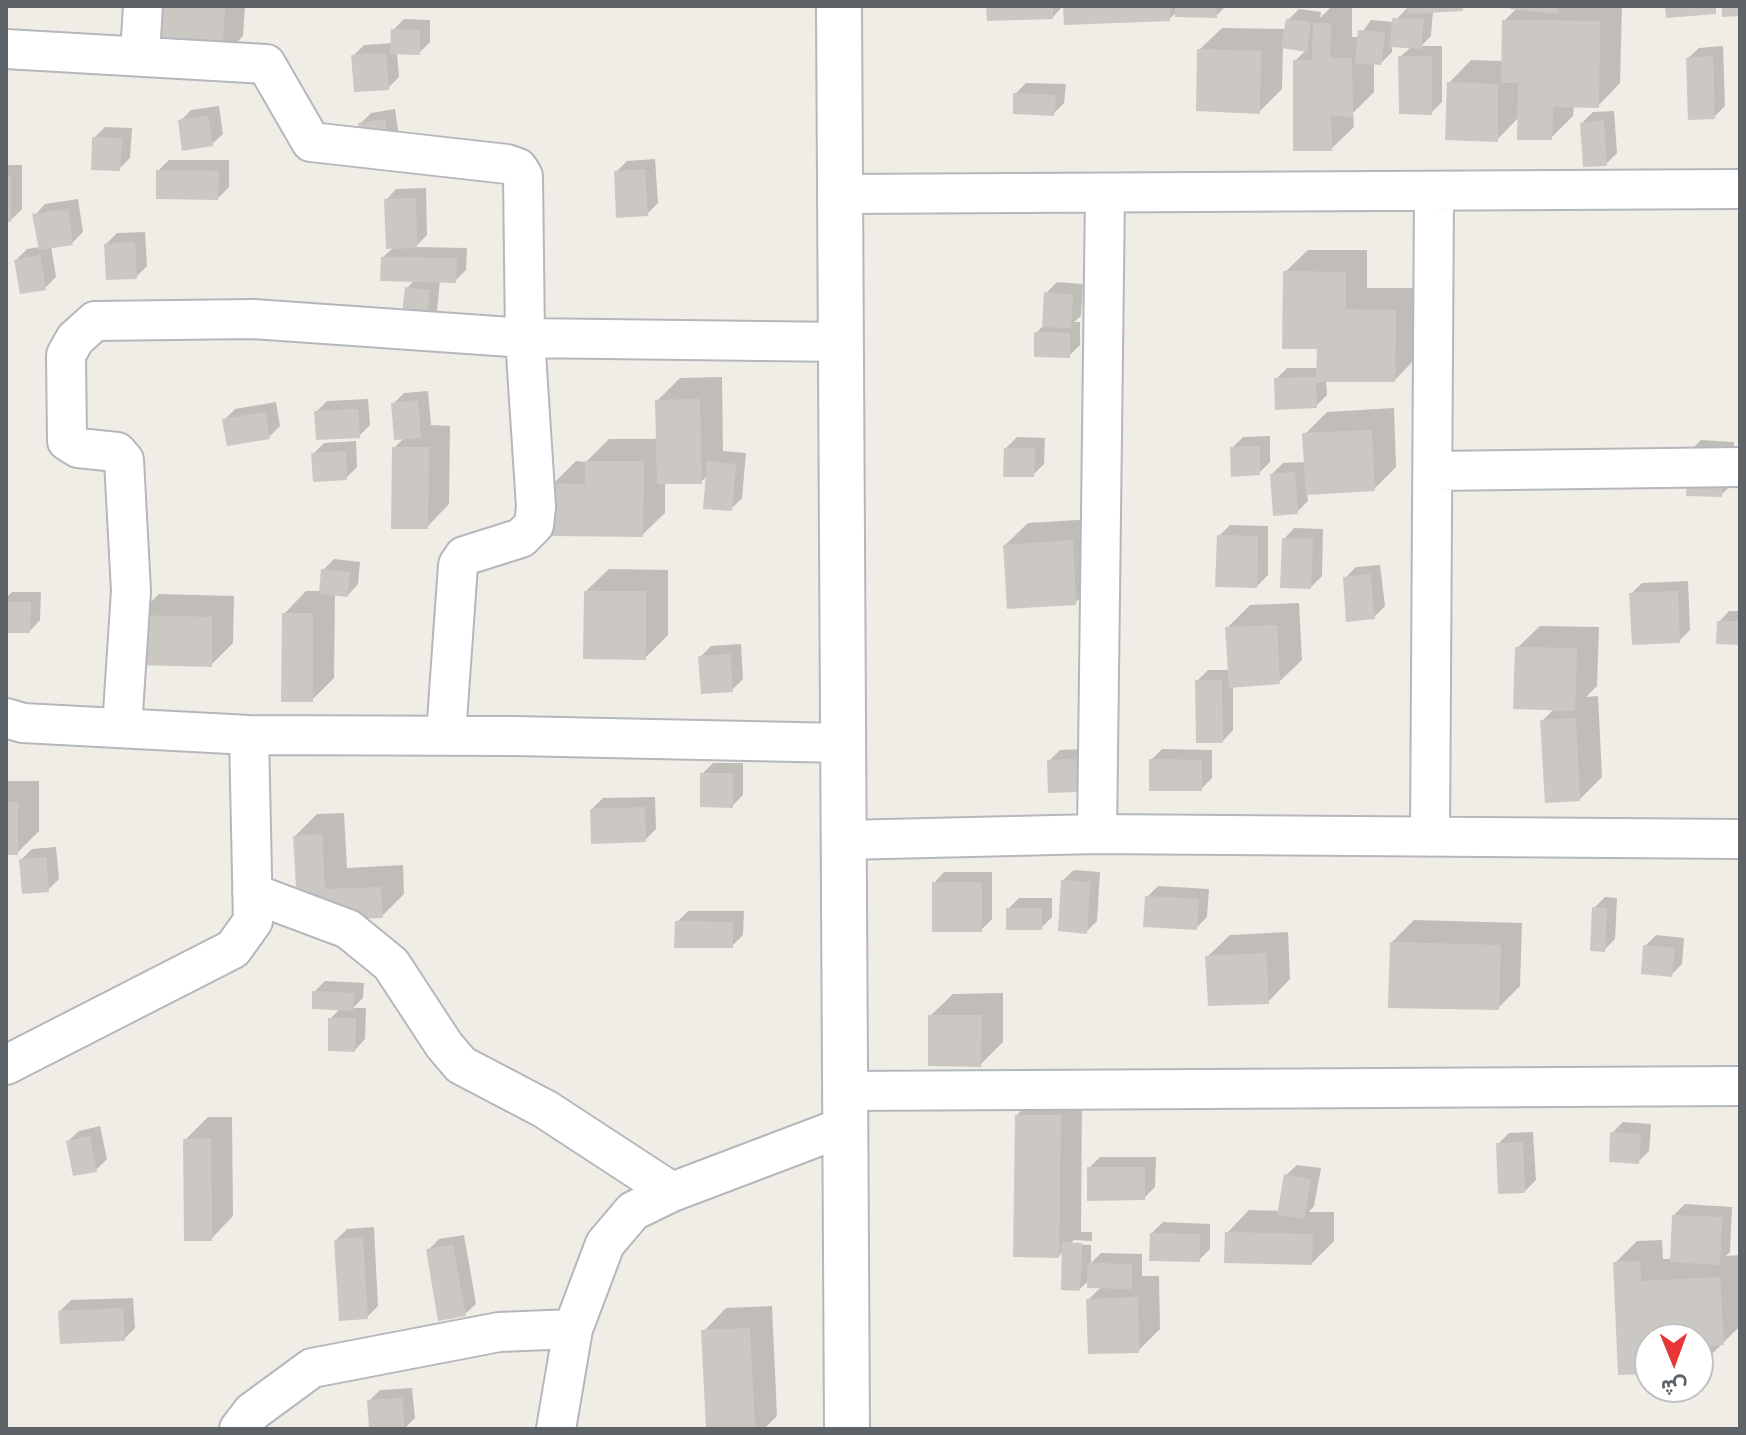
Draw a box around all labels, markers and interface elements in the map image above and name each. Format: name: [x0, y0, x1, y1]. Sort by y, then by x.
north arrow: [1634, 1323, 1714, 1403]
text: ش: [1661, 1372, 1688, 1399]

